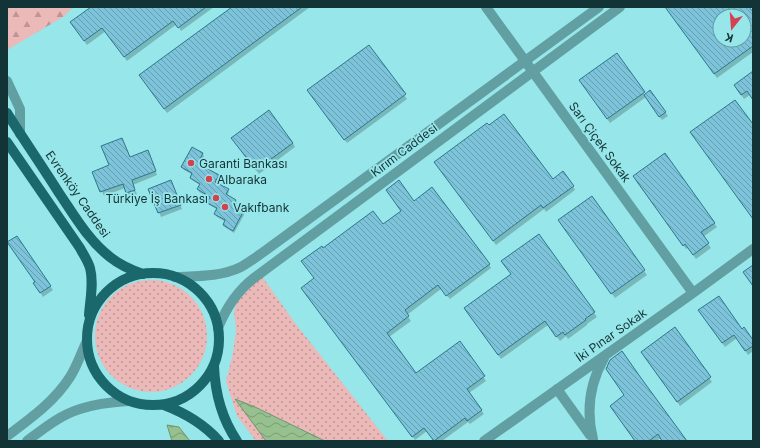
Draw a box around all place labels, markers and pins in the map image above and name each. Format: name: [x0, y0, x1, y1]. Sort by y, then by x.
place label: Garanti Bankası: [199, 156, 288, 171]
marker: Garanti Bankası: [186, 158, 196, 168]
place label: Albaraka: [217, 172, 267, 187]
marker: Albaraka: [204, 174, 214, 184]
place label: Türkiye İş Bankası: [106, 191, 208, 206]
marker: Türkiye İş Bankası: [211, 193, 221, 203]
place label: Vakıfbank: [233, 200, 290, 215]
marker: Vakıfbank: [220, 202, 230, 212]

